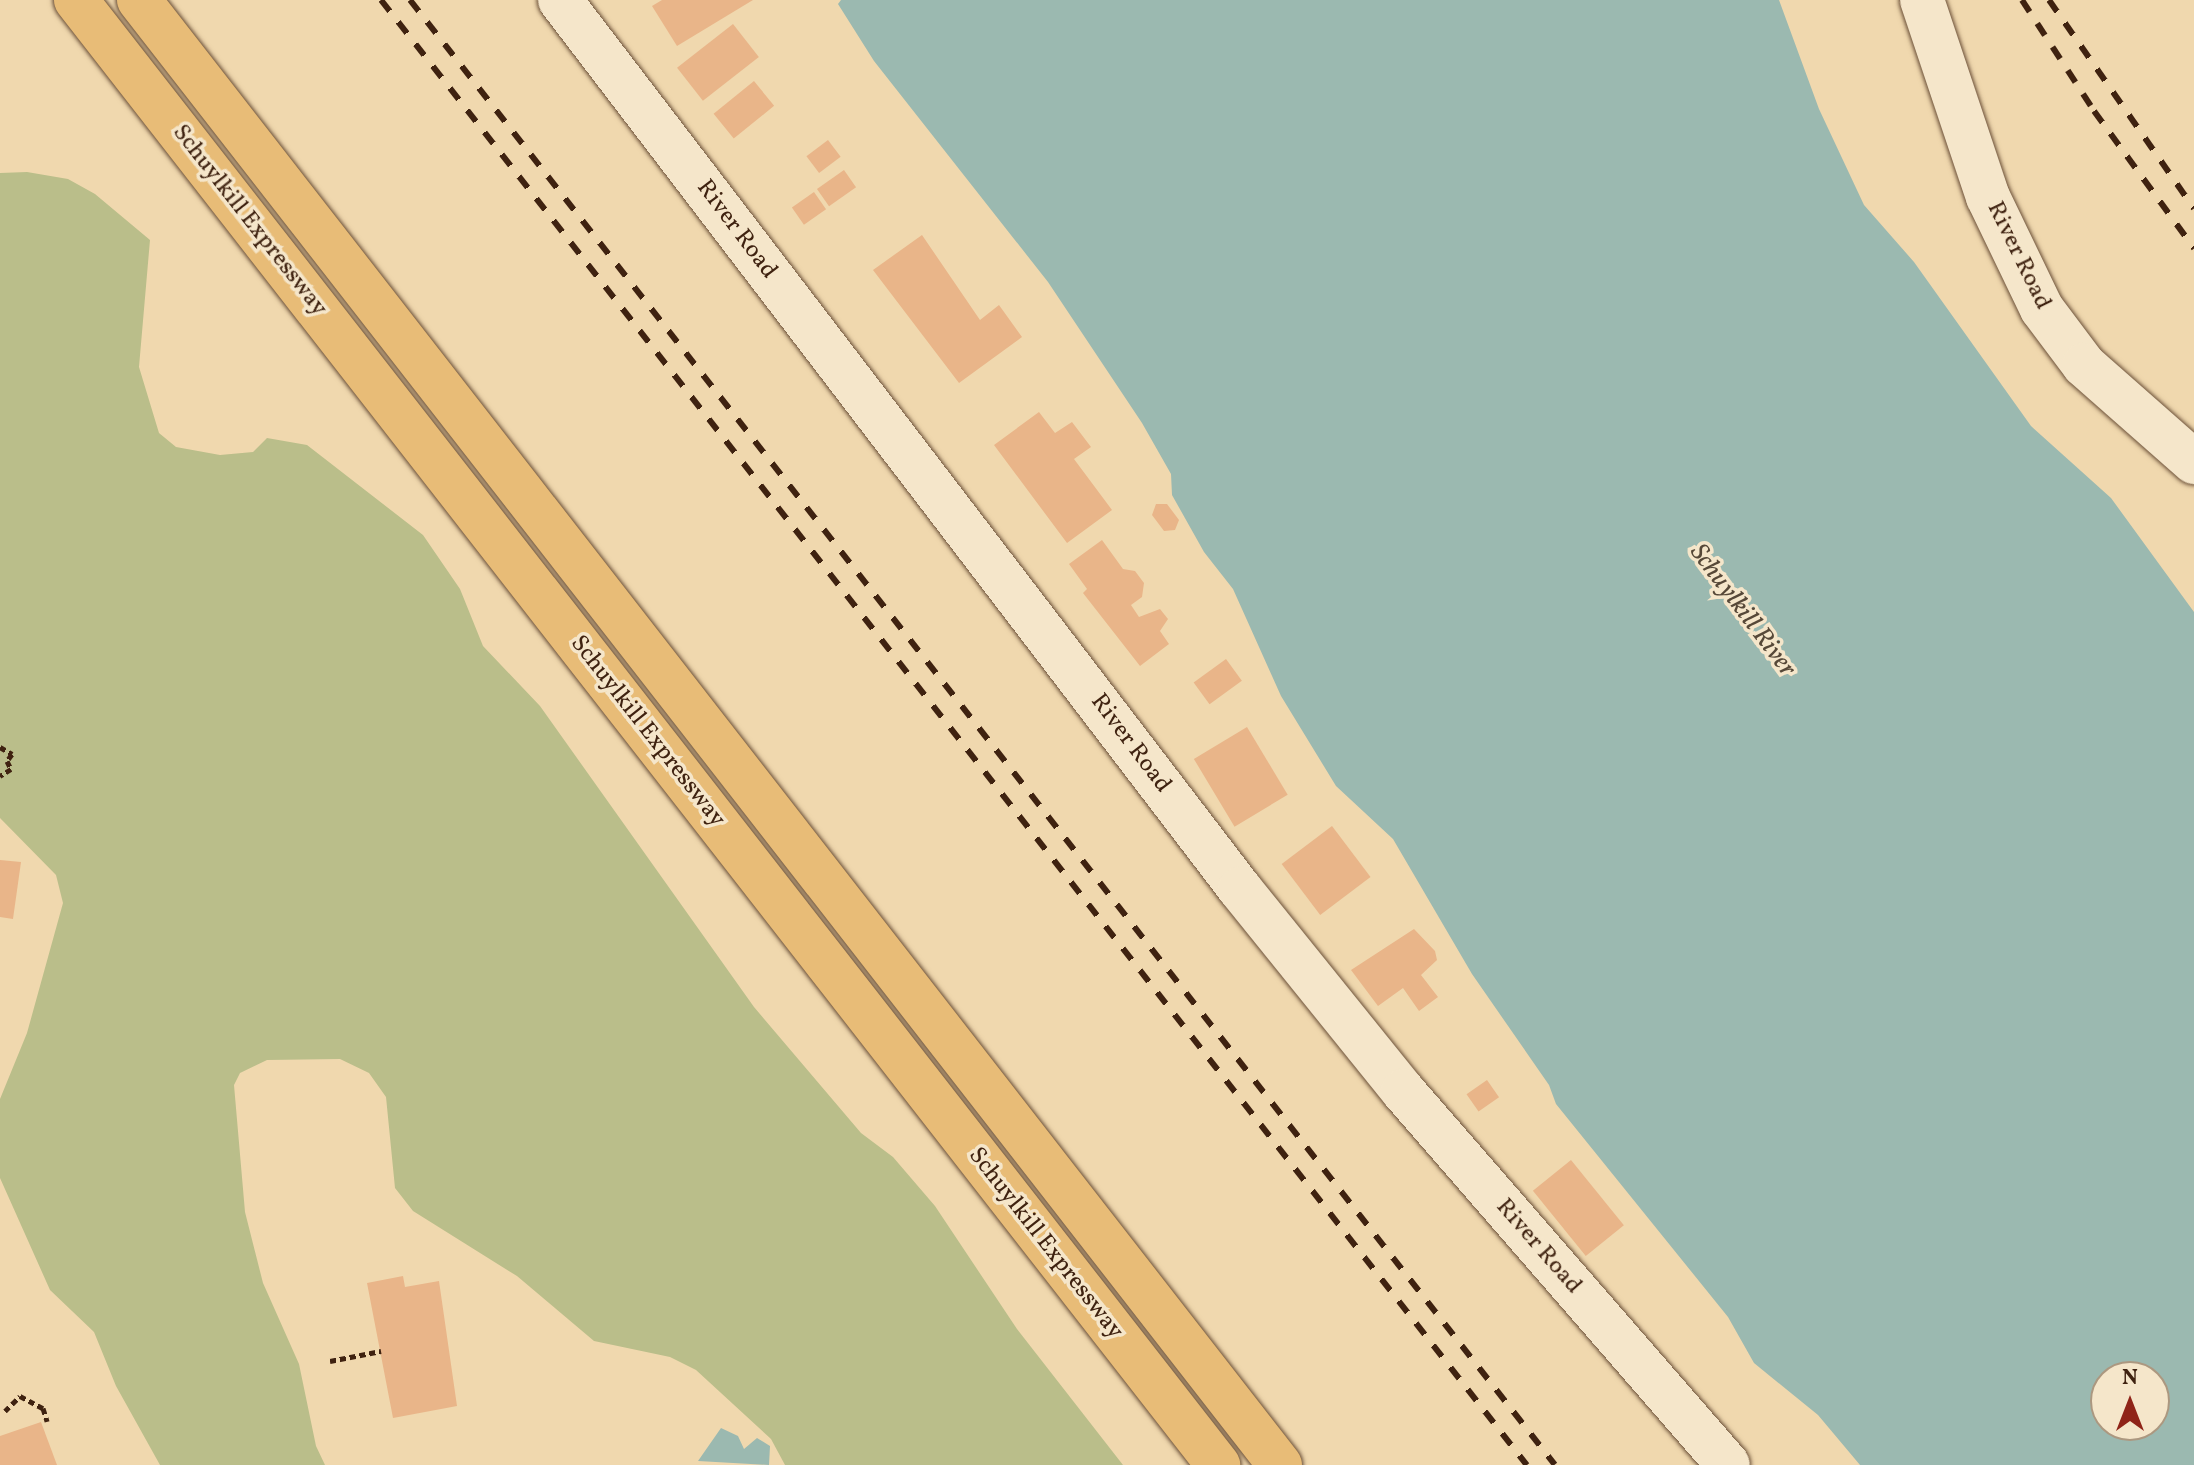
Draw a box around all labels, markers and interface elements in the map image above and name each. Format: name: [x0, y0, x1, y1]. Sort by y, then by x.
street label: Schuylkill Expressway: [165, 120, 333, 322]
street label: River Road: [689, 175, 783, 285]
street label: River Road: [1980, 197, 2056, 315]
water label: Schuylkill River: [1682, 539, 1802, 683]
street label: Schuylkill Expressway: [563, 631, 731, 833]
street label: River Road: [1083, 689, 1177, 799]
street label: Schuylkill Expressway: [961, 1143, 1129, 1345]
street label: River Road: [1489, 1194, 1587, 1300]
north arrow: [2090, 1361, 2170, 1441]
text: N: [2122, 1363, 2138, 1394]

